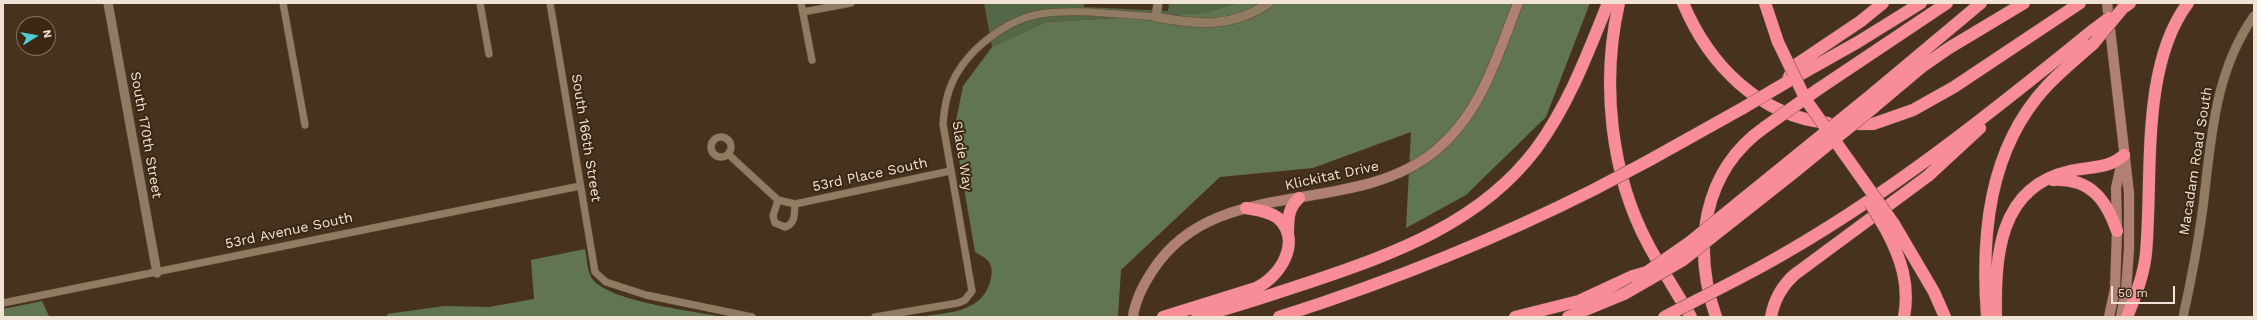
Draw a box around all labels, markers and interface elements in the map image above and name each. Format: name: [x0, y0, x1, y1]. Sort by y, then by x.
north arrow: [16, 16, 56, 56]
text: N: [40, 29, 54, 39]
street label: South 170th Street: [127, 70, 165, 200]
street label: South 166th Street: [568, 73, 604, 203]
street label: Macadam Road South: [2176, 86, 2216, 236]
street label: Slade Way: [948, 120, 976, 192]
street label: 53rd Place South: [811, 155, 929, 195]
street label: Klickitat Drive: [1283, 158, 1381, 194]
street label: 53rd Avenue South: [224, 209, 354, 253]
scale bar: [2113, 278, 2177, 304]
text: 50 m: [2118, 286, 2148, 300]

